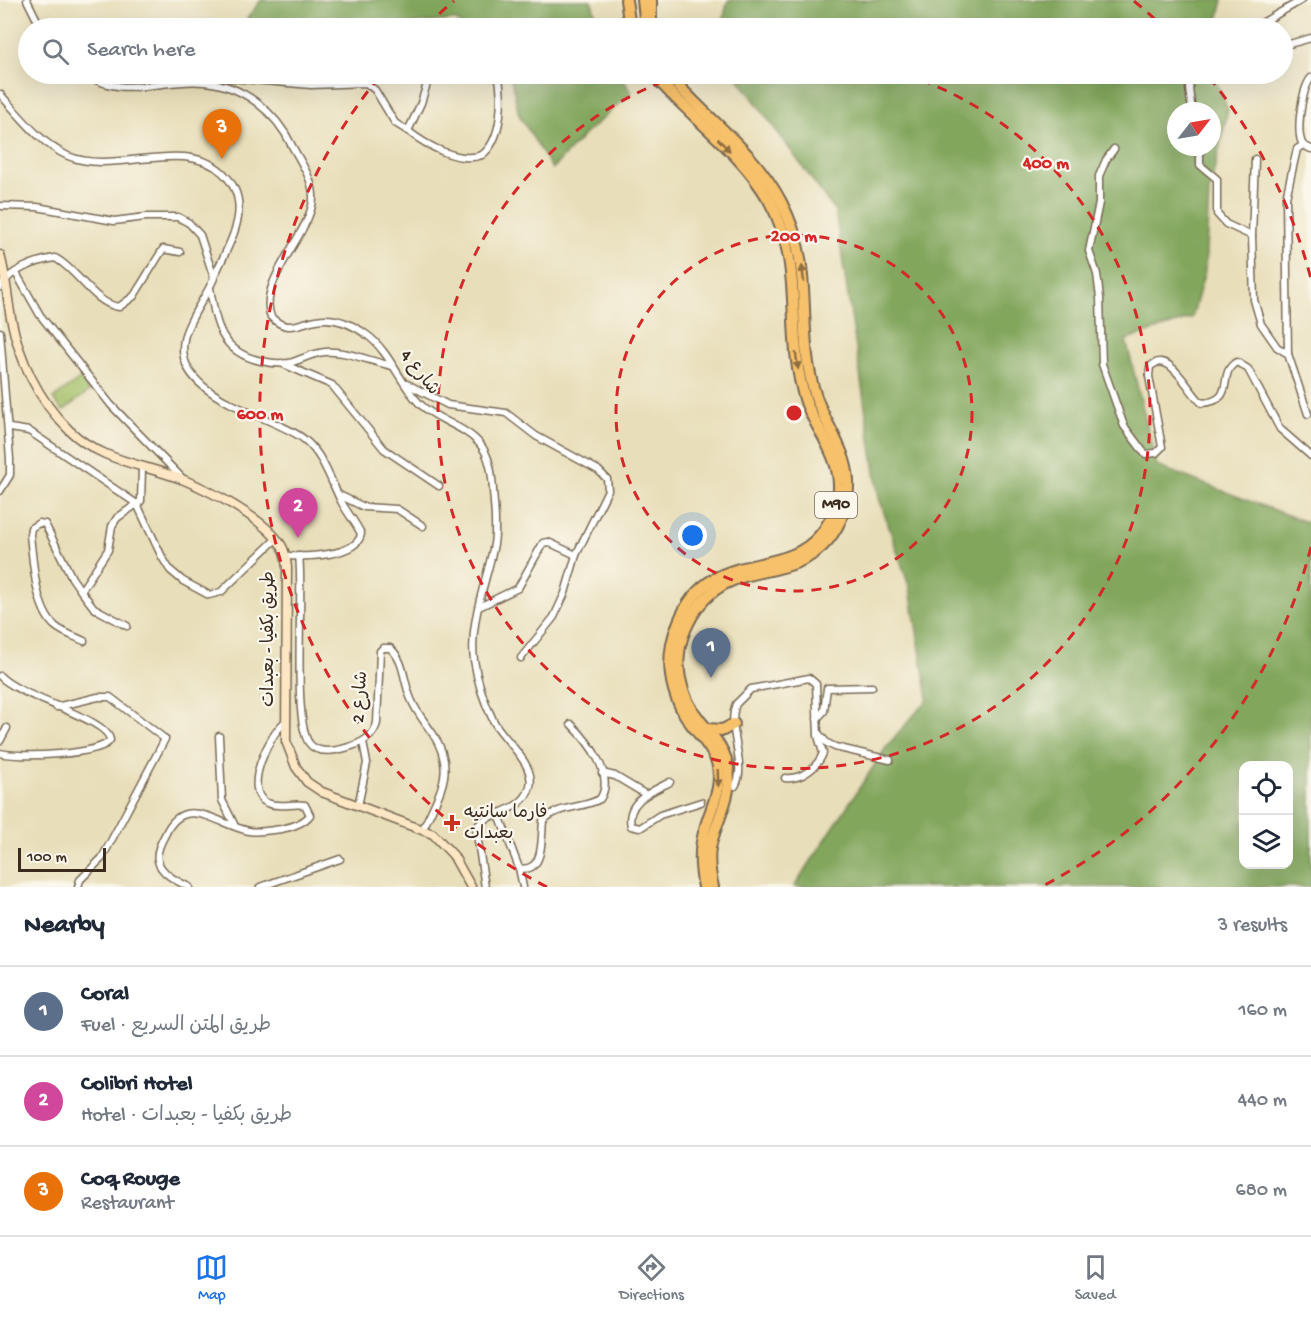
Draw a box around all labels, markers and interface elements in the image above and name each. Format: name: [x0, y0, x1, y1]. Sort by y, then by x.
search box: [18, 18, 1293, 84]
icon: search: [39, 35, 72, 68]
text: Search here: [87, 38, 195, 64]
north arrow: [1167, 102, 1221, 156]
pin: 3: [202, 110, 242, 159]
one-way arrow: [717, 137, 731, 152]
text: 400 m: [1022, 154, 1069, 175]
text: 200 m: [771, 227, 817, 248]
one-way arrow: [799, 264, 808, 283]
street label: شارع 4: [395, 346, 443, 400]
one-way arrow: [793, 351, 802, 370]
centre of rings: [784, 403, 804, 423]
text: 600 m: [237, 405, 284, 426]
pin: 2: [278, 488, 318, 538]
road number: M90: [815, 492, 857, 518]
your location: [678, 521, 707, 550]
street label: طريق بكفيا - بعبدات: [259, 571, 280, 707]
pin: 1: [692, 628, 730, 678]
street label: شارع 2: [349, 670, 373, 724]
map controls: [1239, 761, 1293, 869]
button: locate: [1239, 761, 1293, 815]
one-way arrow: [713, 768, 723, 787]
place label: فارما سانتيه بعبدات: [464, 803, 547, 845]
button: layers: [1239, 815, 1293, 869]
marker: فارما سانتيه بعبدات: [445, 816, 459, 830]
scale bar: [18, 845, 106, 872]
text: 100 m: [27, 849, 67, 868]
text: Nearby: [24, 911, 105, 942]
text: 3 results: [1218, 915, 1287, 938]
text: Coral: [81, 982, 129, 1008]
text: 1: [39, 1000, 48, 1023]
text: 160 m: [1238, 1000, 1287, 1023]
text: Fuel · طريق المتن السريع: [81, 1015, 271, 1038]
text: Colibri Hotel: [81, 1072, 193, 1098]
text: 2: [39, 1090, 48, 1113]
text: 440 m: [1238, 1090, 1287, 1113]
text: Hotel · طريق بكفيا - بعبدات: [81, 1105, 292, 1128]
text: Coq Rouge: [81, 1167, 180, 1193]
text: 3: [38, 1180, 49, 1203]
text: 680 m: [1236, 1180, 1287, 1203]
text: Restaurant: [81, 1193, 174, 1216]
tab: Map: [195, 1251, 228, 1306]
tab: Directions: [619, 1251, 684, 1306]
tab: Saved: [1075, 1251, 1116, 1306]

